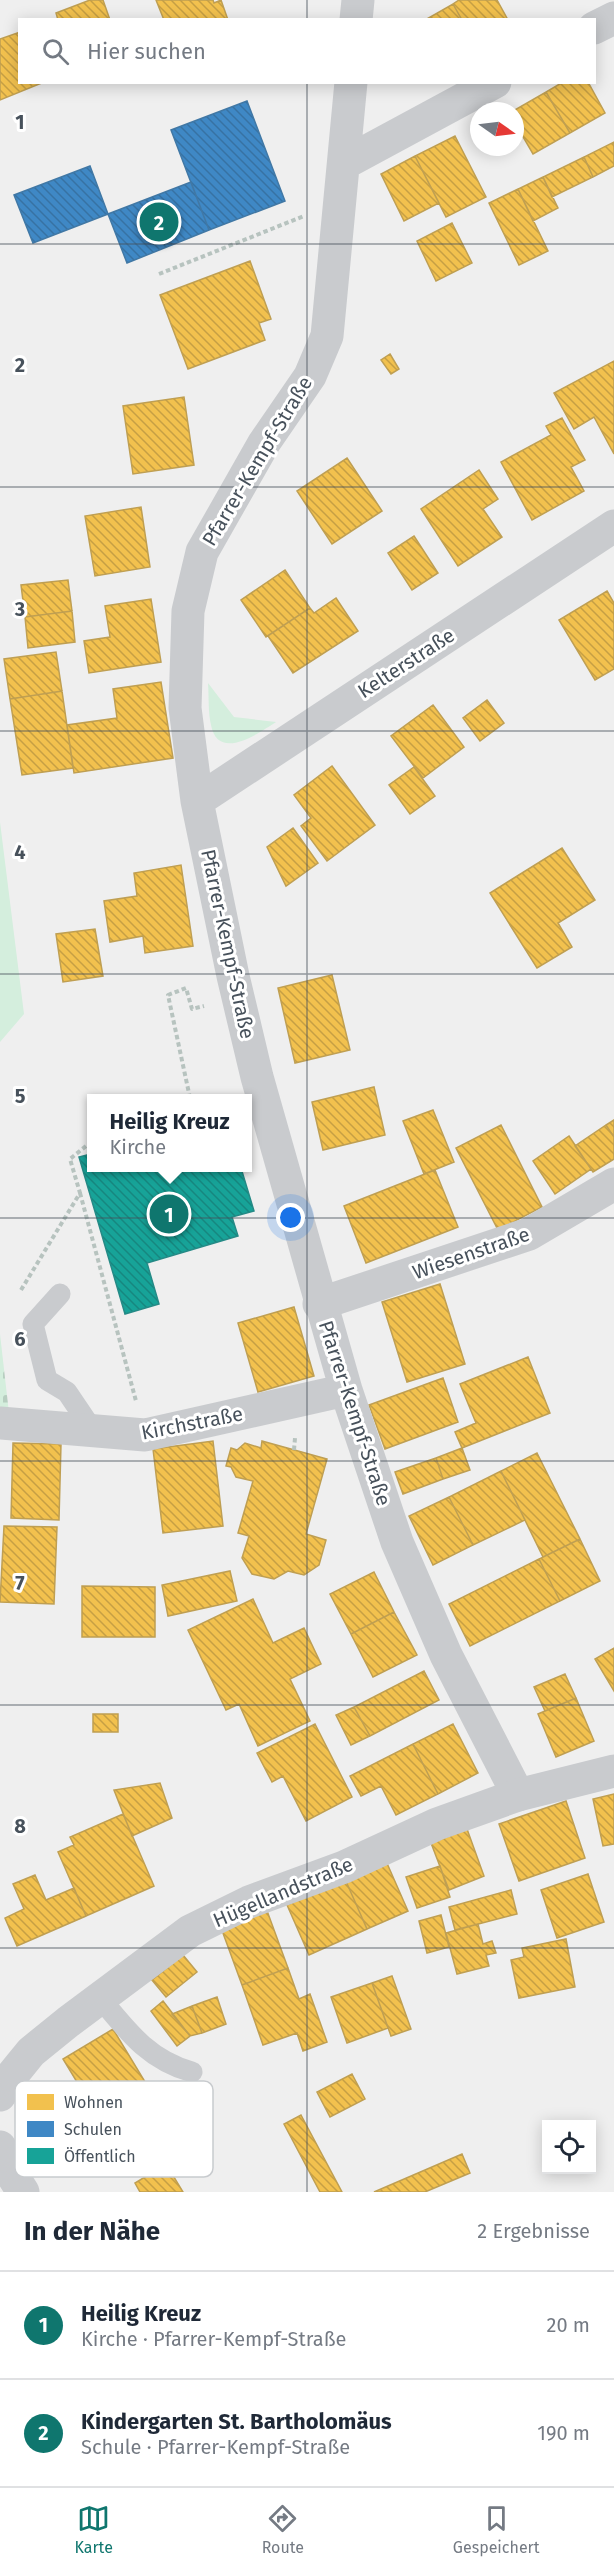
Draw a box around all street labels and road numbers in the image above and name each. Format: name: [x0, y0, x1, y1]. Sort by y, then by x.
street label: Pfarrer-Kempf-Straße: [197, 372, 317, 550]
street label: Kelterstraße: [353, 623, 459, 703]
street label: Pfarrer-Kempf-Straße: [196, 847, 260, 1041]
street label: Wiesenstraße: [409, 1222, 533, 1284]
street label: Pfarrer-Kempf-Straße: [314, 1317, 396, 1509]
street label: Kirchstraße: [139, 1401, 245, 1445]
street label: Hügellandstraße: [209, 1852, 357, 1932]

